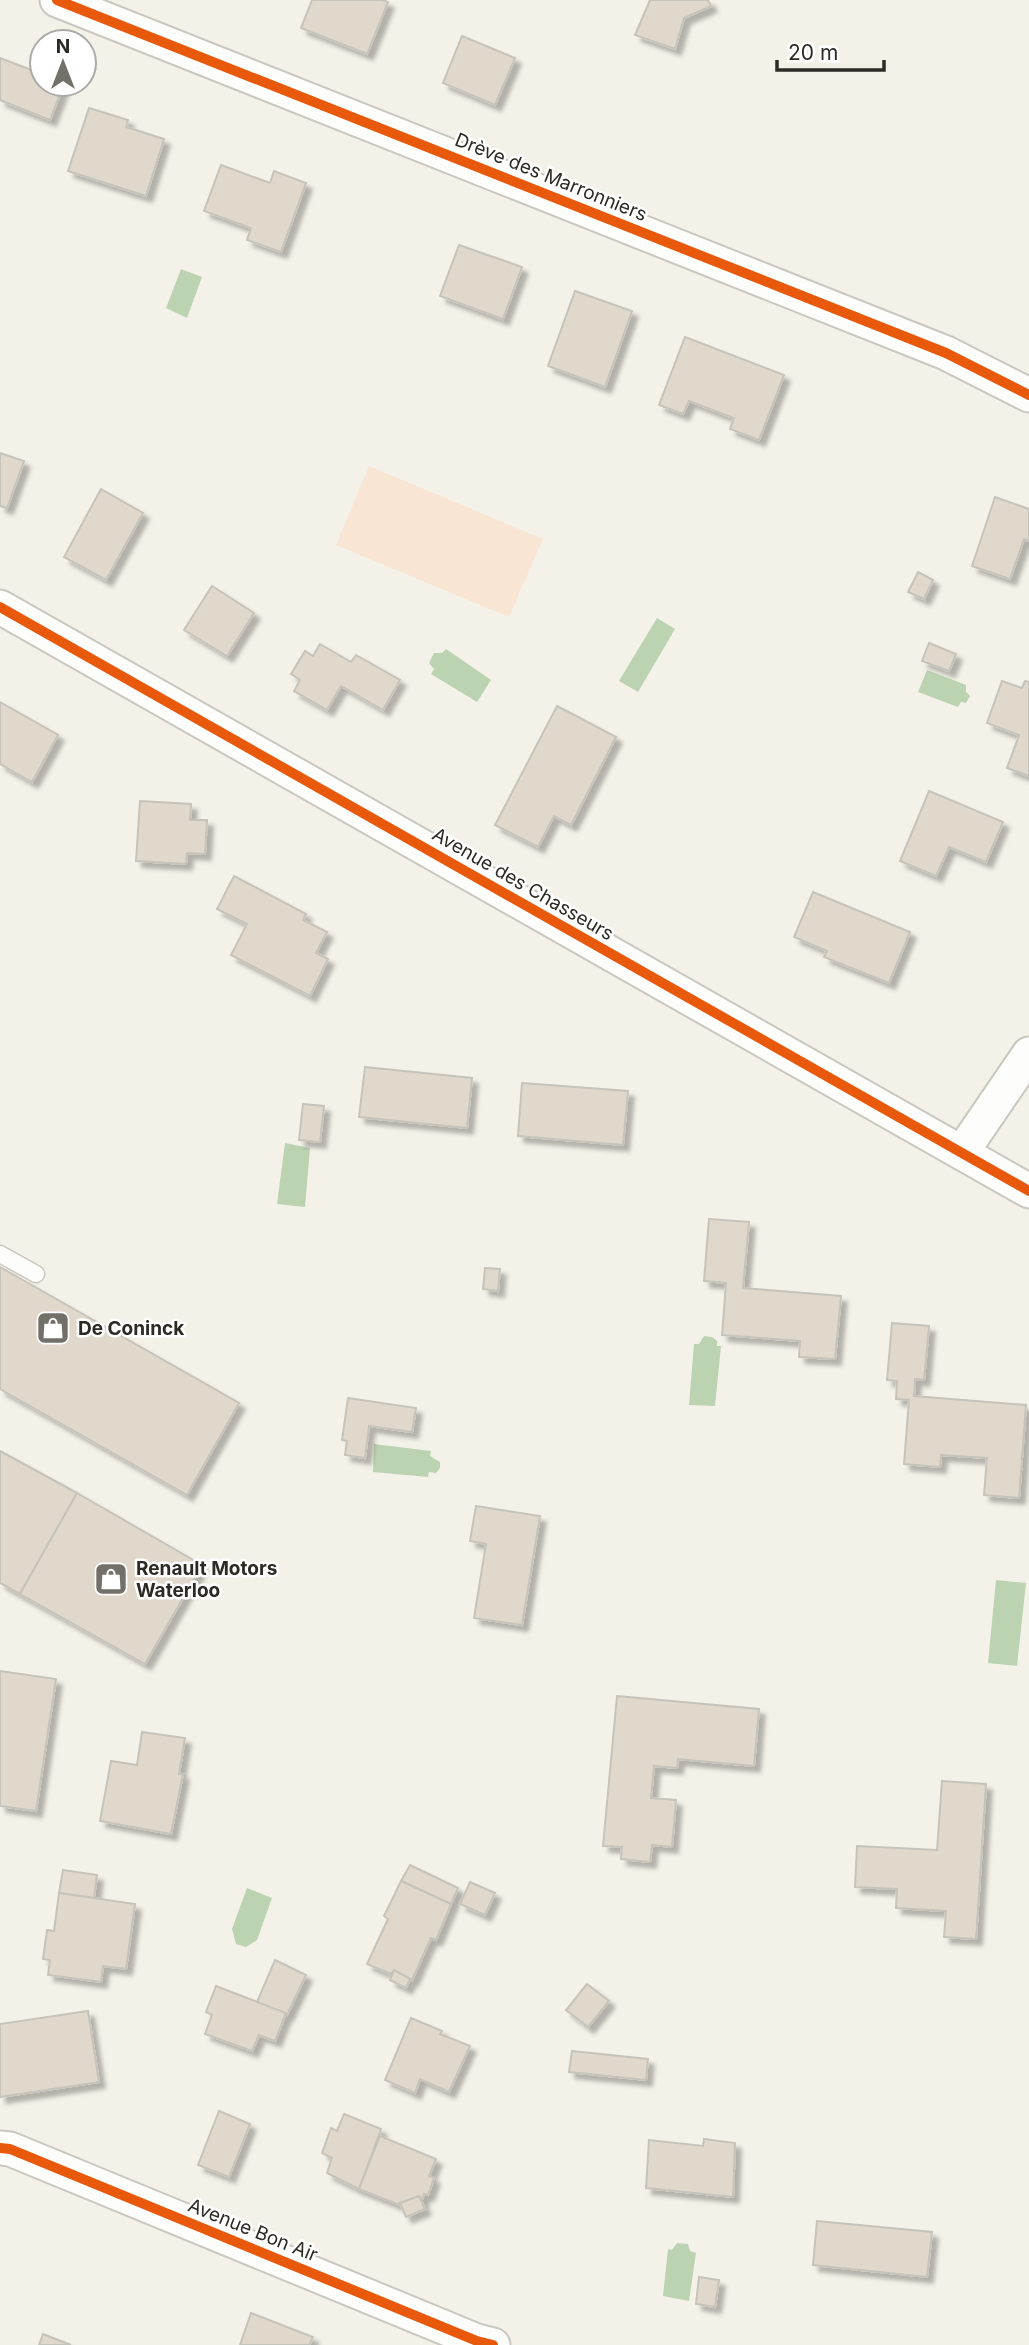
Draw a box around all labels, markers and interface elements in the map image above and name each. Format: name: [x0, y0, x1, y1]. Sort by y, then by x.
north arrow: [28, 28, 98, 98]
scale bar: [777, 28, 884, 72]
text: N: [56, 35, 70, 58]
text: 20 m: [788, 40, 838, 65]
street label: Drève des Marronniers: [452, 128, 650, 226]
street label: Avenue des Chasseurs: [428, 823, 618, 945]
shop icon: De Coninck: [34, 1309, 72, 1347]
place label: De Coninck: [78, 1317, 184, 1340]
place label: Renault Motors Waterloo: [136, 1557, 277, 1602]
shop icon: Renault Motors Waterloo: [92, 1560, 130, 1598]
street label: Avenue Bon Air: [185, 2194, 321, 2266]

